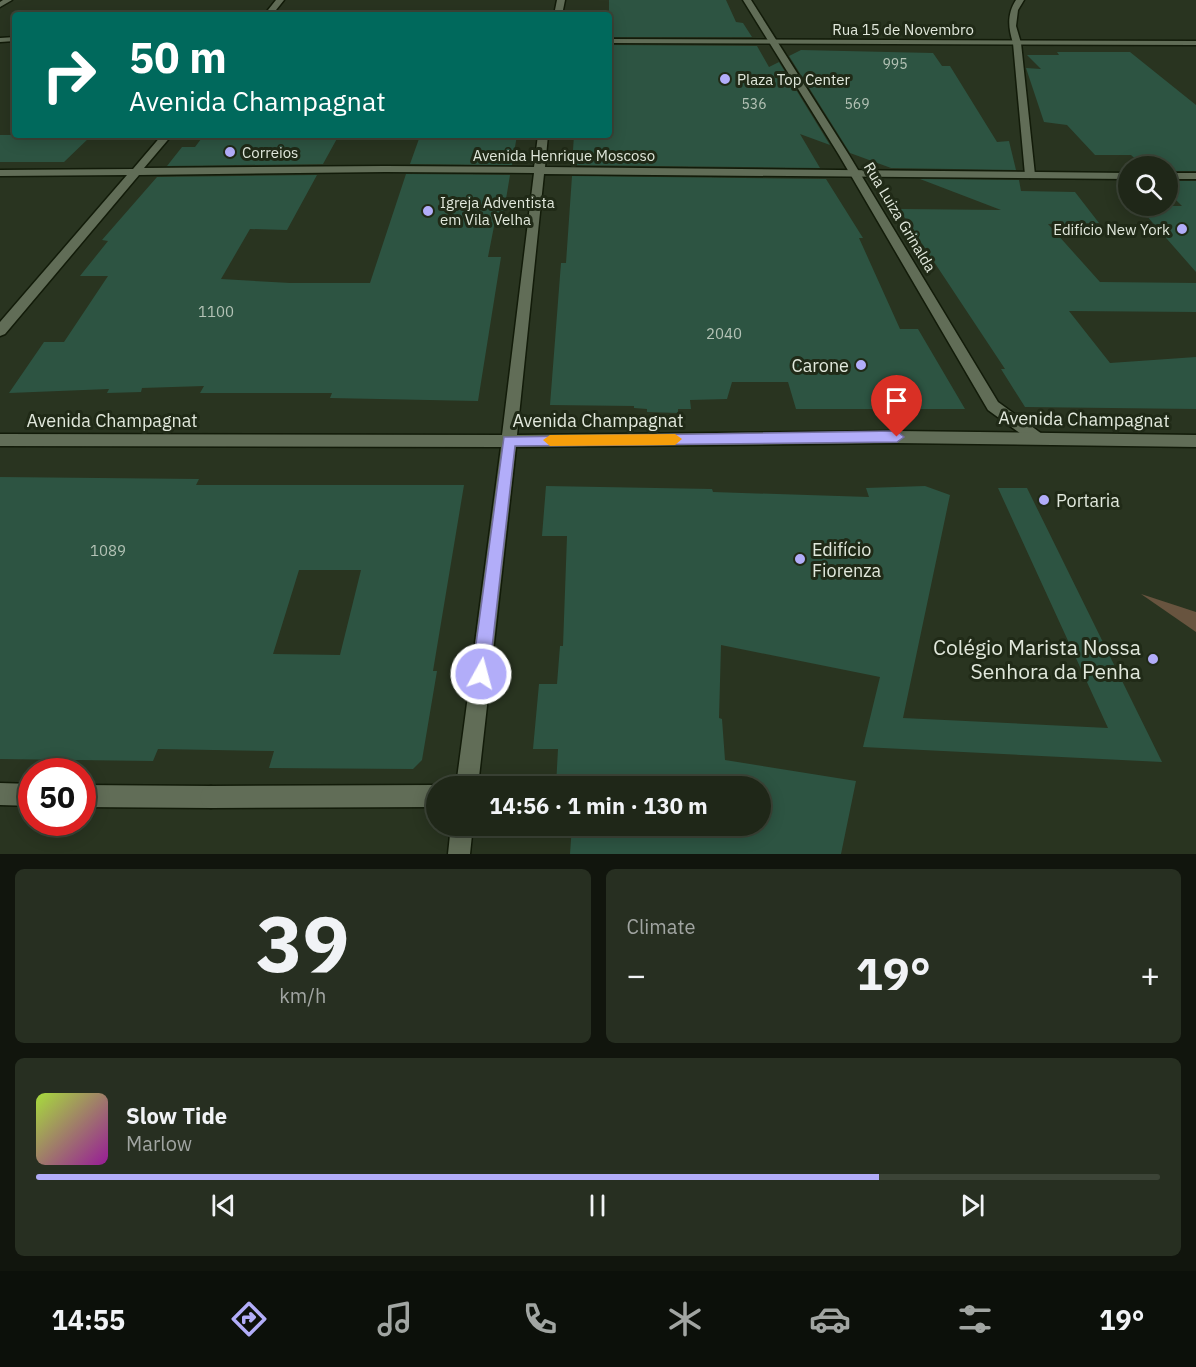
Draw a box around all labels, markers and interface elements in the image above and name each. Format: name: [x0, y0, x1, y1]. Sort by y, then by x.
street label: Rua 15 de Novembro: [832, 20, 974, 39]
text: 50 m: [129, 30, 227, 85]
icon: right: [30, 36, 108, 114]
house number: 995: [882, 55, 908, 73]
place label: Plaza Top Center: [737, 70, 850, 89]
marker: Plaza Top Center: [718, 72, 732, 86]
text: Avenida Champagnat: [129, 83, 386, 118]
house number: 536: [741, 95, 767, 113]
house number: 569: [844, 95, 870, 113]
place label: Correios: [242, 143, 298, 162]
marker: Correios: [223, 145, 237, 159]
street label: Avenida Henrique Moscoso: [473, 146, 655, 165]
map controls: [1118, 156, 1178, 216]
button: search: [1118, 156, 1178, 216]
street label: Rua Luiza Grinalda: [860, 159, 940, 275]
place label: Igreja Adventista em Vila Velha: [440, 193, 555, 229]
marker: Igreja Adventista em Vila Velha: [421, 204, 435, 218]
place label: Edifício New York: [1053, 220, 1170, 239]
marker: Edifício New York: [1175, 222, 1189, 236]
house number: 1100: [198, 302, 234, 321]
house number: 2040: [706, 324, 742, 343]
place label: Carone: [792, 354, 849, 377]
marker: Carone: [854, 358, 868, 372]
pin: [871, 375, 922, 437]
icon: arrive: [880, 384, 913, 417]
street label: Avenida Champagnat: [998, 406, 1170, 432]
street label: Avenida Champagnat: [26, 409, 198, 432]
street label: Avenida Champagnat: [512, 409, 684, 432]
place label: Portaria: [1056, 489, 1120, 512]
marker: Portaria: [1037, 493, 1051, 507]
place label: Edifício Fiorenza: [812, 538, 882, 582]
house number: 1089: [90, 541, 126, 560]
marker: Edifício Fiorenza: [793, 552, 807, 566]
place label: Colégio Marista Nossa Senhora da Penha: [933, 633, 1141, 685]
position arrow: [449, 642, 513, 706]
marker: Colégio Marista Nossa Senhora da Penha: [1146, 652, 1160, 666]
speed limit sign: 50: [18, 758, 96, 836]
text: 14:56 · 1 min · 130 m: [489, 791, 708, 820]
text: 39: [256, 892, 350, 993]
text: Climate: [627, 913, 695, 940]
text: 19°: [856, 944, 931, 1002]
text: −: [627, 953, 646, 996]
text: +: [1140, 953, 1160, 996]
text: km/h: [279, 982, 326, 1009]
text: Slow Tide: [126, 1101, 227, 1130]
text: Marlow: [126, 1130, 192, 1157]
icon: previous: [207, 1189, 240, 1222]
icon: pause: [581, 1189, 614, 1222]
icon: next: [956, 1189, 989, 1222]
icon: directions: [228, 1298, 270, 1340]
icon: music: [374, 1298, 416, 1340]
icon: phone: [519, 1298, 561, 1340]
icon: climate: [664, 1298, 706, 1340]
icon: car: [809, 1298, 851, 1340]
icon: filters: [954, 1298, 996, 1340]
text: 14:55: [52, 1302, 125, 1337]
text: 19°: [1099, 1302, 1144, 1337]

